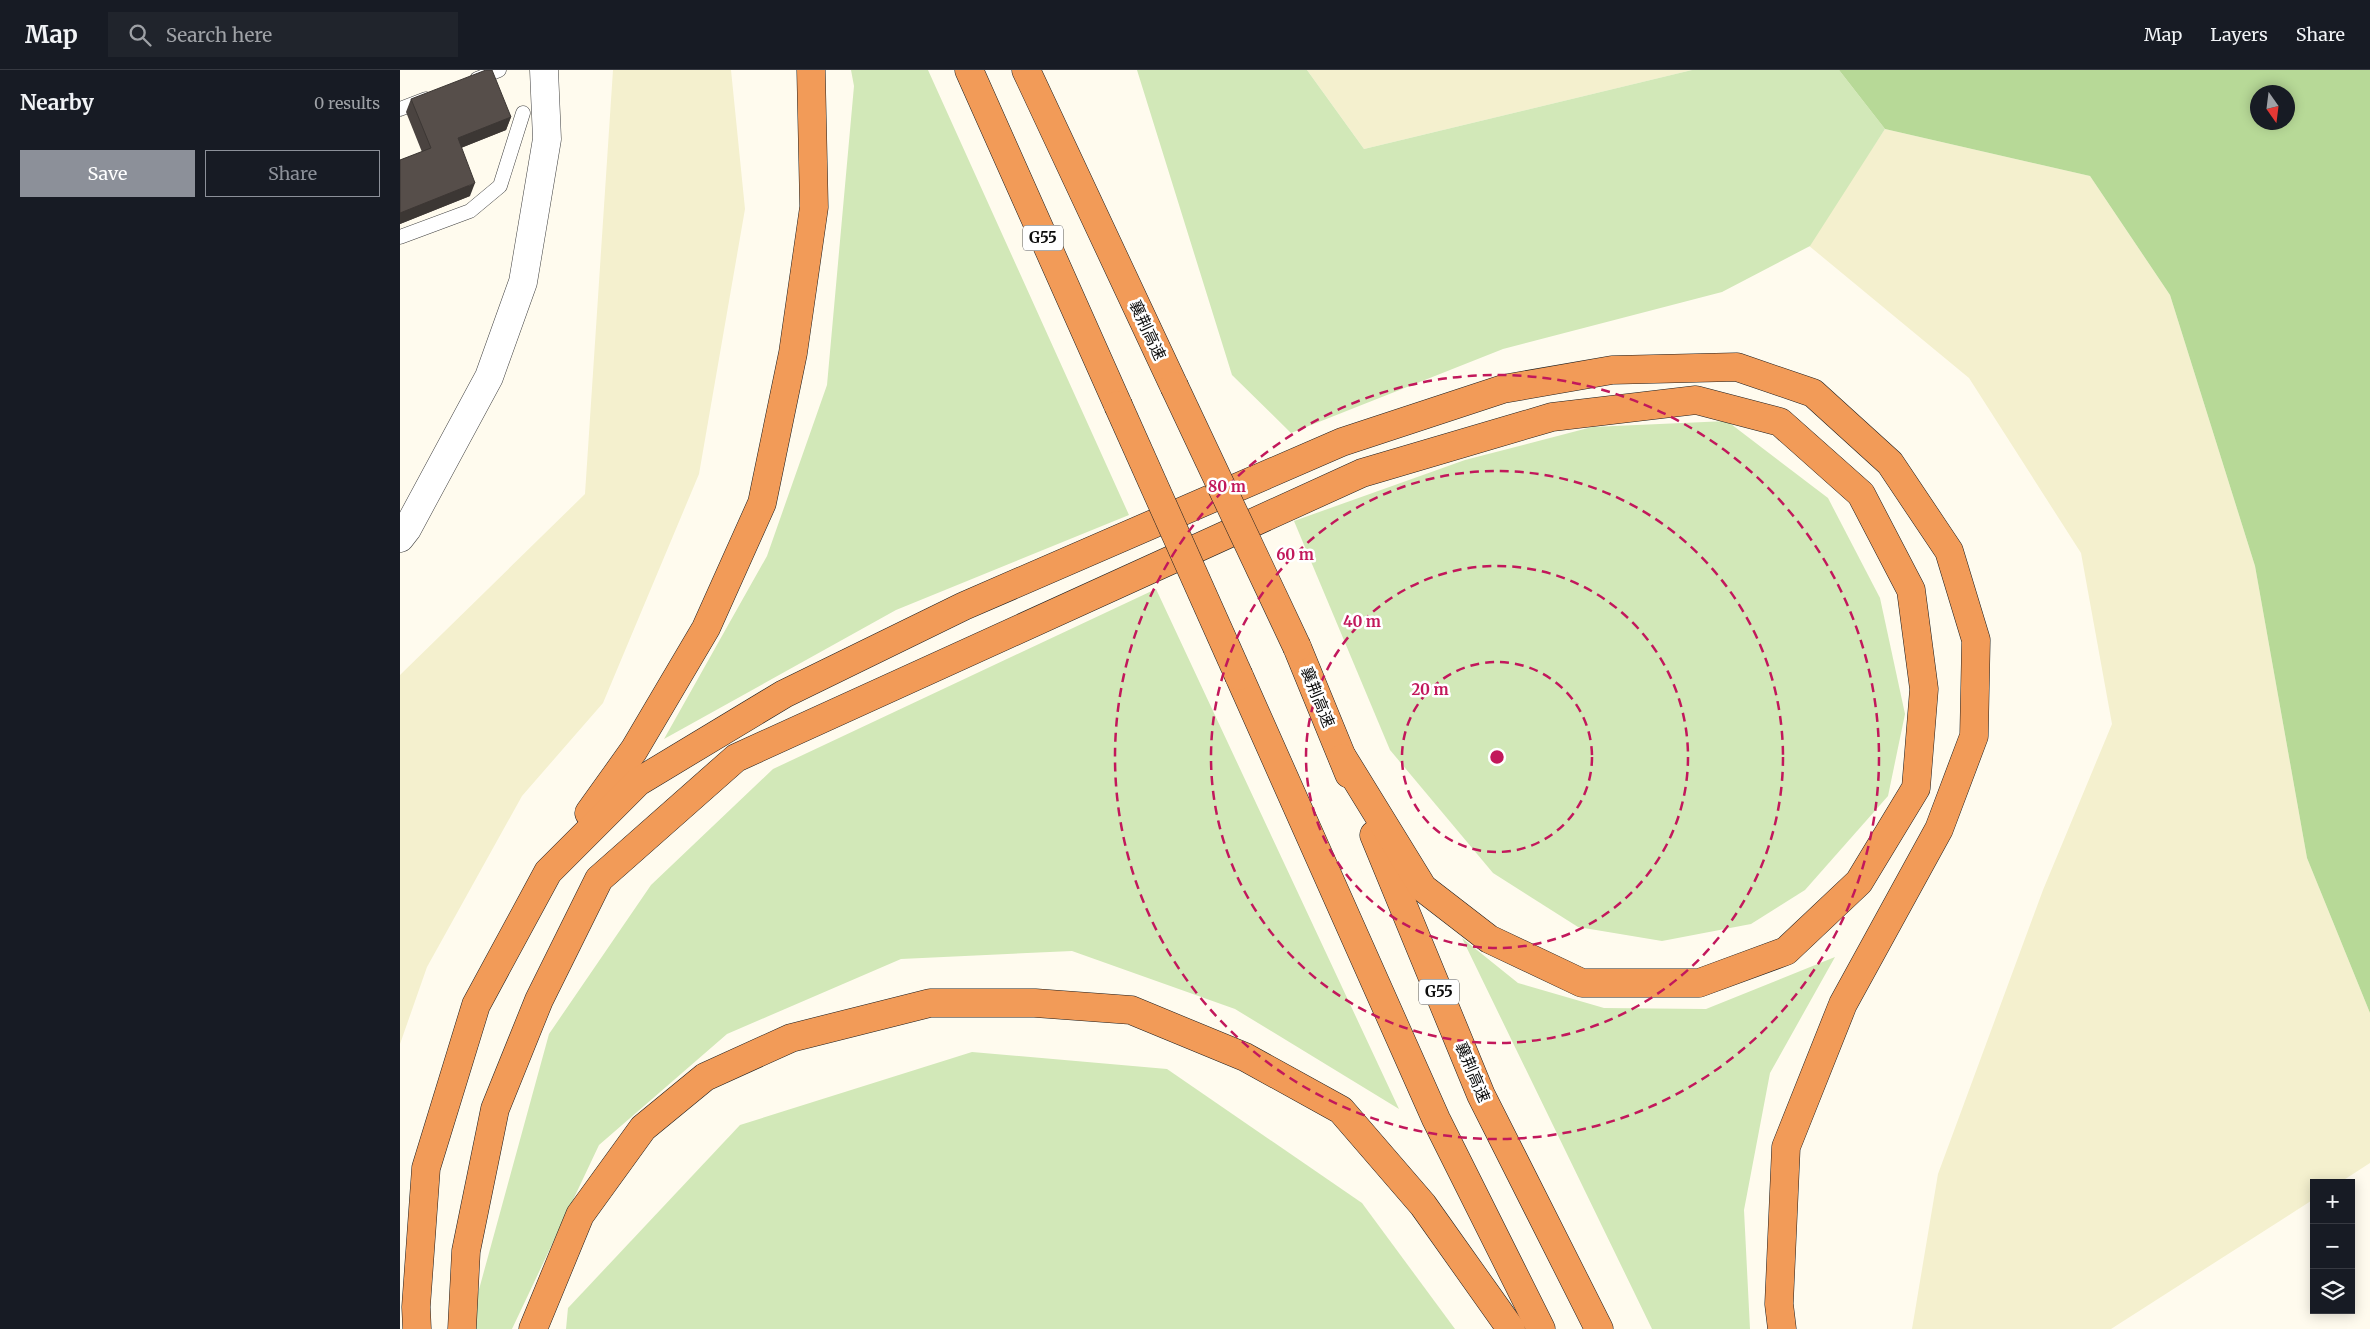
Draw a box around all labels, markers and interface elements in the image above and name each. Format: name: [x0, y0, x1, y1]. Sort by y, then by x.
search box: [108, 12, 458, 57]
text: Map: [25, 19, 78, 50]
icon: search: [126, 21, 154, 49]
text: Search here: [166, 23, 272, 47]
text: Map: [2144, 23, 2182, 46]
text: Layers: [2210, 23, 2268, 46]
text: Share: [2296, 23, 2345, 46]
north arrow: [2250, 85, 2295, 130]
text: Nearby: [20, 89, 94, 116]
text: 0 results: [314, 93, 380, 113]
button: Save: [20, 150, 195, 197]
button: Share: [205, 150, 380, 197]
road number: G55: [1023, 226, 1063, 250]
street label: 襄荆高速: [1125, 297, 1171, 363]
text: 80 m: [1208, 477, 1246, 496]
text: 60 m: [1276, 545, 1314, 564]
text: 40 m: [1343, 612, 1381, 631]
street label: 襄荆高速: [1297, 664, 1339, 730]
text: 20 m: [1411, 680, 1449, 699]
centre of rings: [1488, 748, 1506, 766]
road number: G55: [1419, 980, 1459, 1004]
street label: 襄荆高速: [1451, 1039, 1495, 1105]
map controls: [2310, 1179, 2355, 1314]
button: +: [2310, 1179, 2355, 1224]
button: −: [2310, 1224, 2355, 1269]
button: layers: [2310, 1269, 2355, 1314]

